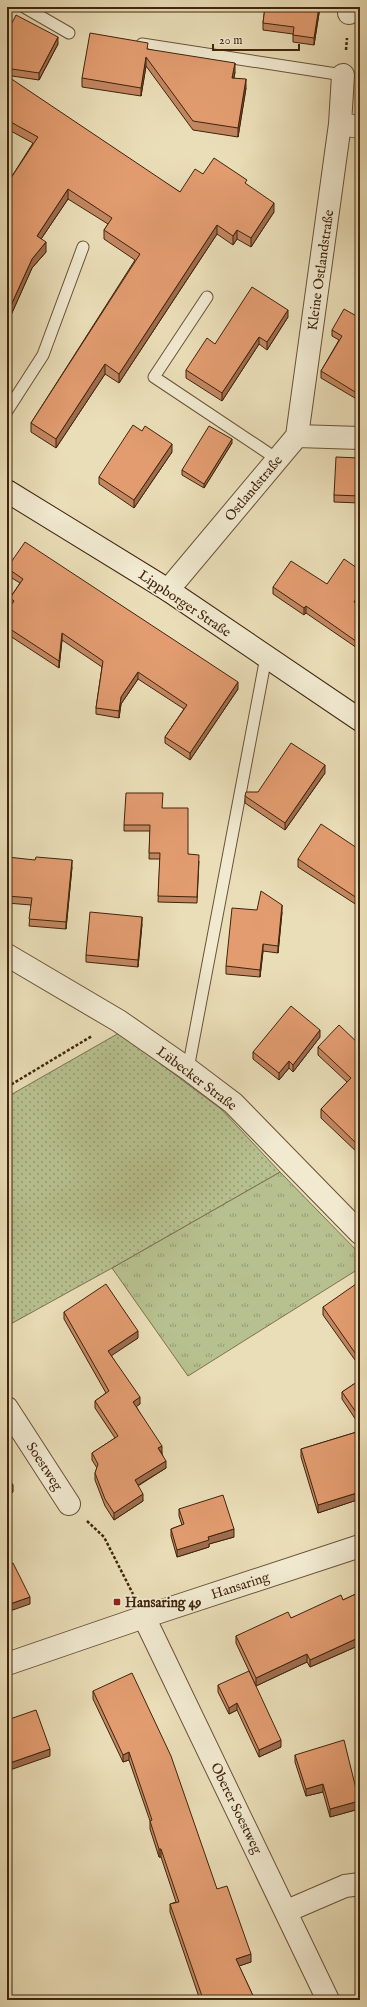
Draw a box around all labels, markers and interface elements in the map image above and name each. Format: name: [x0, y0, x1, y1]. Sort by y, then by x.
scale bar: [213, 26, 299, 52]
text: 20 m: [219, 33, 242, 48]
street label: Kleine Ostlandstraße: [304, 208, 338, 332]
street label: Ostlandstraße: [221, 452, 287, 525]
street label: Lippborger Straße: [135, 566, 235, 642]
street label: Lübecker Straße: [153, 1043, 241, 1115]
street label: Soestweg: [22, 1439, 67, 1494]
street label: Hansaring: [209, 1568, 272, 1604]
place label: Hansaring 49: [125, 1594, 201, 1612]
marker: Hansaring 49: [112, 1597, 122, 1607]
street label: Oberer Soestweg: [206, 1760, 266, 1857]

